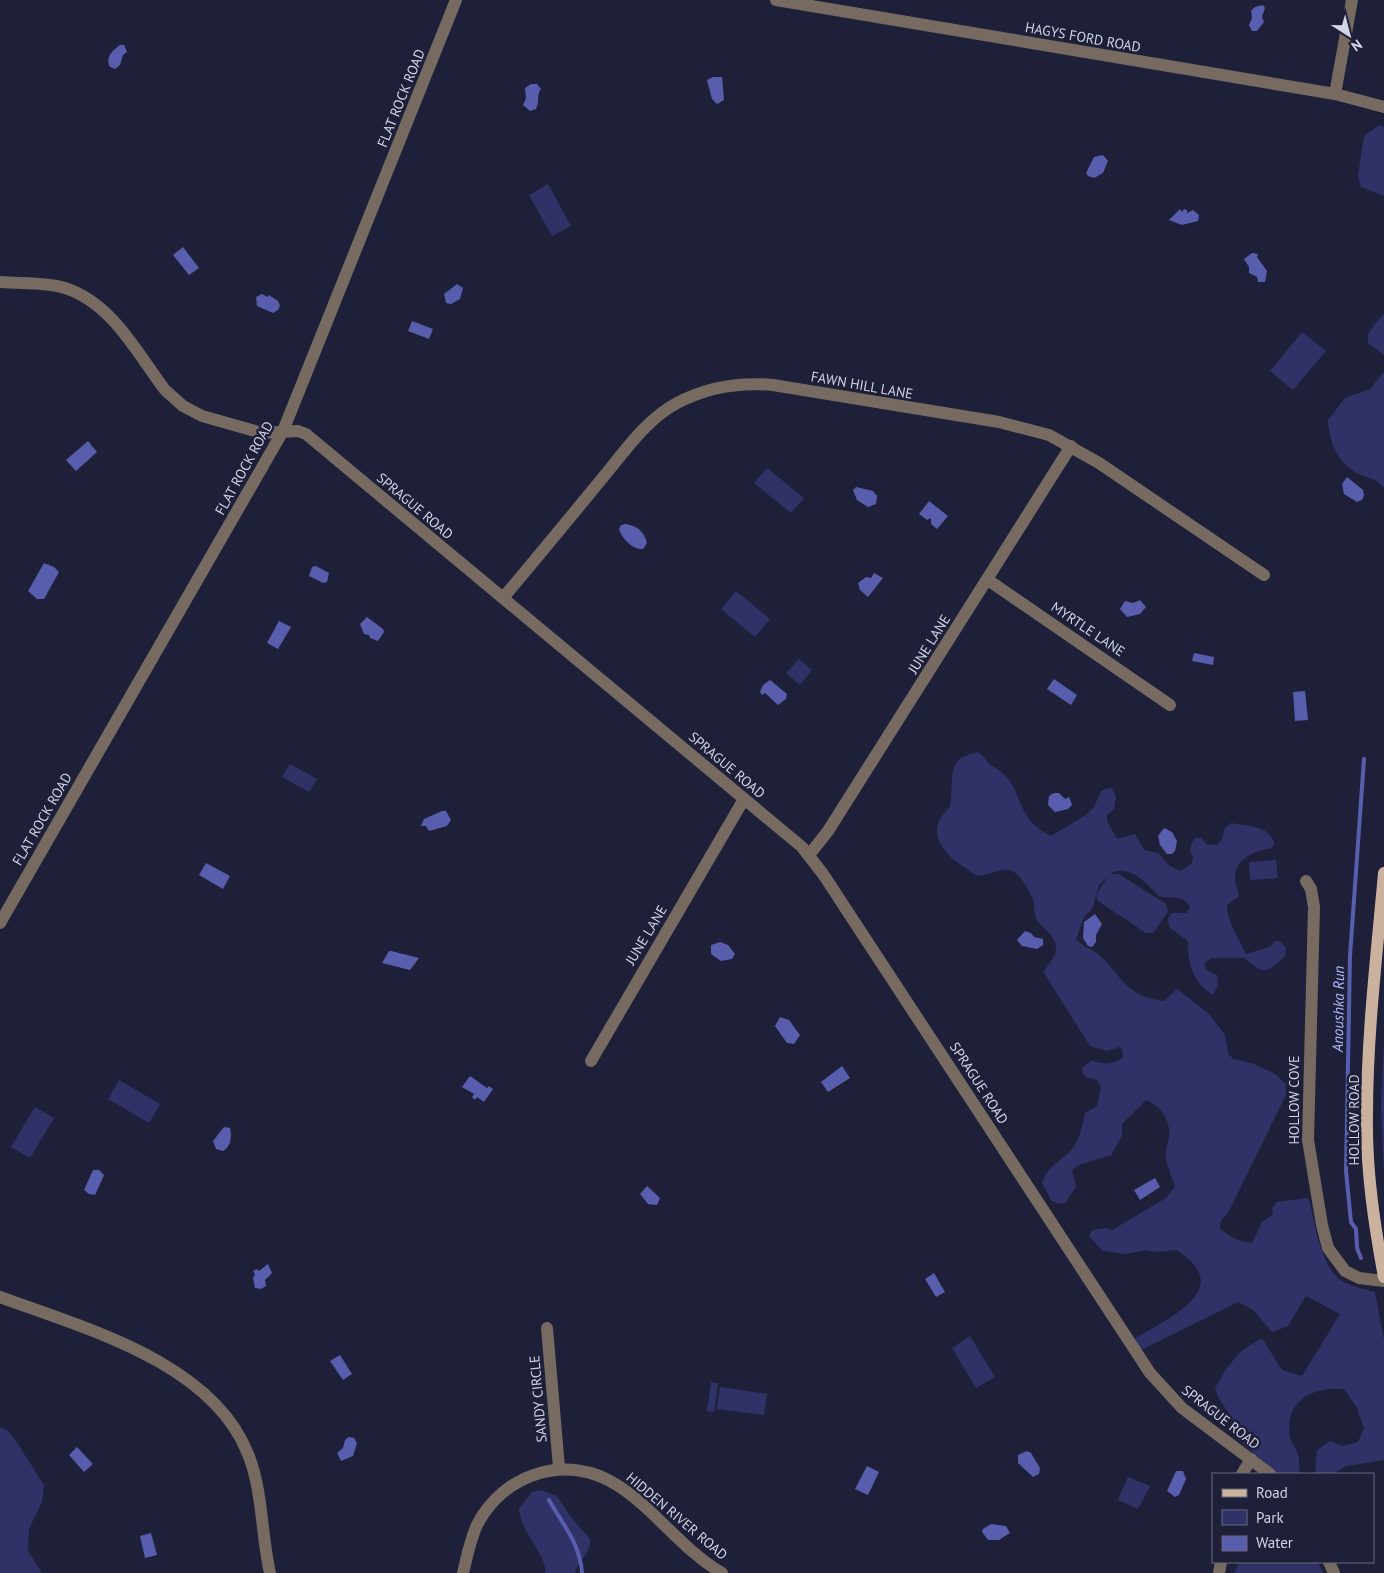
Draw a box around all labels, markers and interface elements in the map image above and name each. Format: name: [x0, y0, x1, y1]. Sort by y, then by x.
north arrow: [1324, 10, 1374, 60]
street label: HAGYS FORD ROAD: [1024, 18, 1142, 56]
text: N: [1348, 36, 1366, 56]
street label: FLAT ROCK ROAD: [373, 46, 429, 150]
street label: FAWN HILL LANE: [810, 367, 914, 403]
street label: FLAT ROCK ROAD: [211, 418, 277, 518]
street label: SPRAGUE ROAD: [373, 469, 457, 543]
street label: MYRTLE LANE: [1048, 598, 1128, 660]
street label: JUNE LANE: [903, 611, 954, 678]
street label: SPRAGUE ROAD: [685, 728, 769, 802]
street label: FLAT ROCK ROAD: [8, 769, 76, 869]
street label: JUNE LANE: [621, 902, 671, 969]
water label: Anoushka Run: [1328, 965, 1348, 1053]
street label: SPRAGUE ROAD: [946, 1039, 1012, 1127]
street label: HOLLOW COVE: [1285, 1055, 1303, 1145]
street label: HOLLOW ROAD: [1345, 1074, 1363, 1166]
street label: SANDY CIRCLE: [525, 1355, 551, 1443]
street label: SPRAGUE ROAD: [1178, 1381, 1264, 1453]
street label: HIDDEN RIVER ROAD: [623, 1468, 731, 1564]
legend: [1212, 1473, 1374, 1563]
text: Road: [1256, 1483, 1288, 1502]
text: Park: [1256, 1508, 1284, 1527]
text: Water: [1256, 1533, 1293, 1552]

